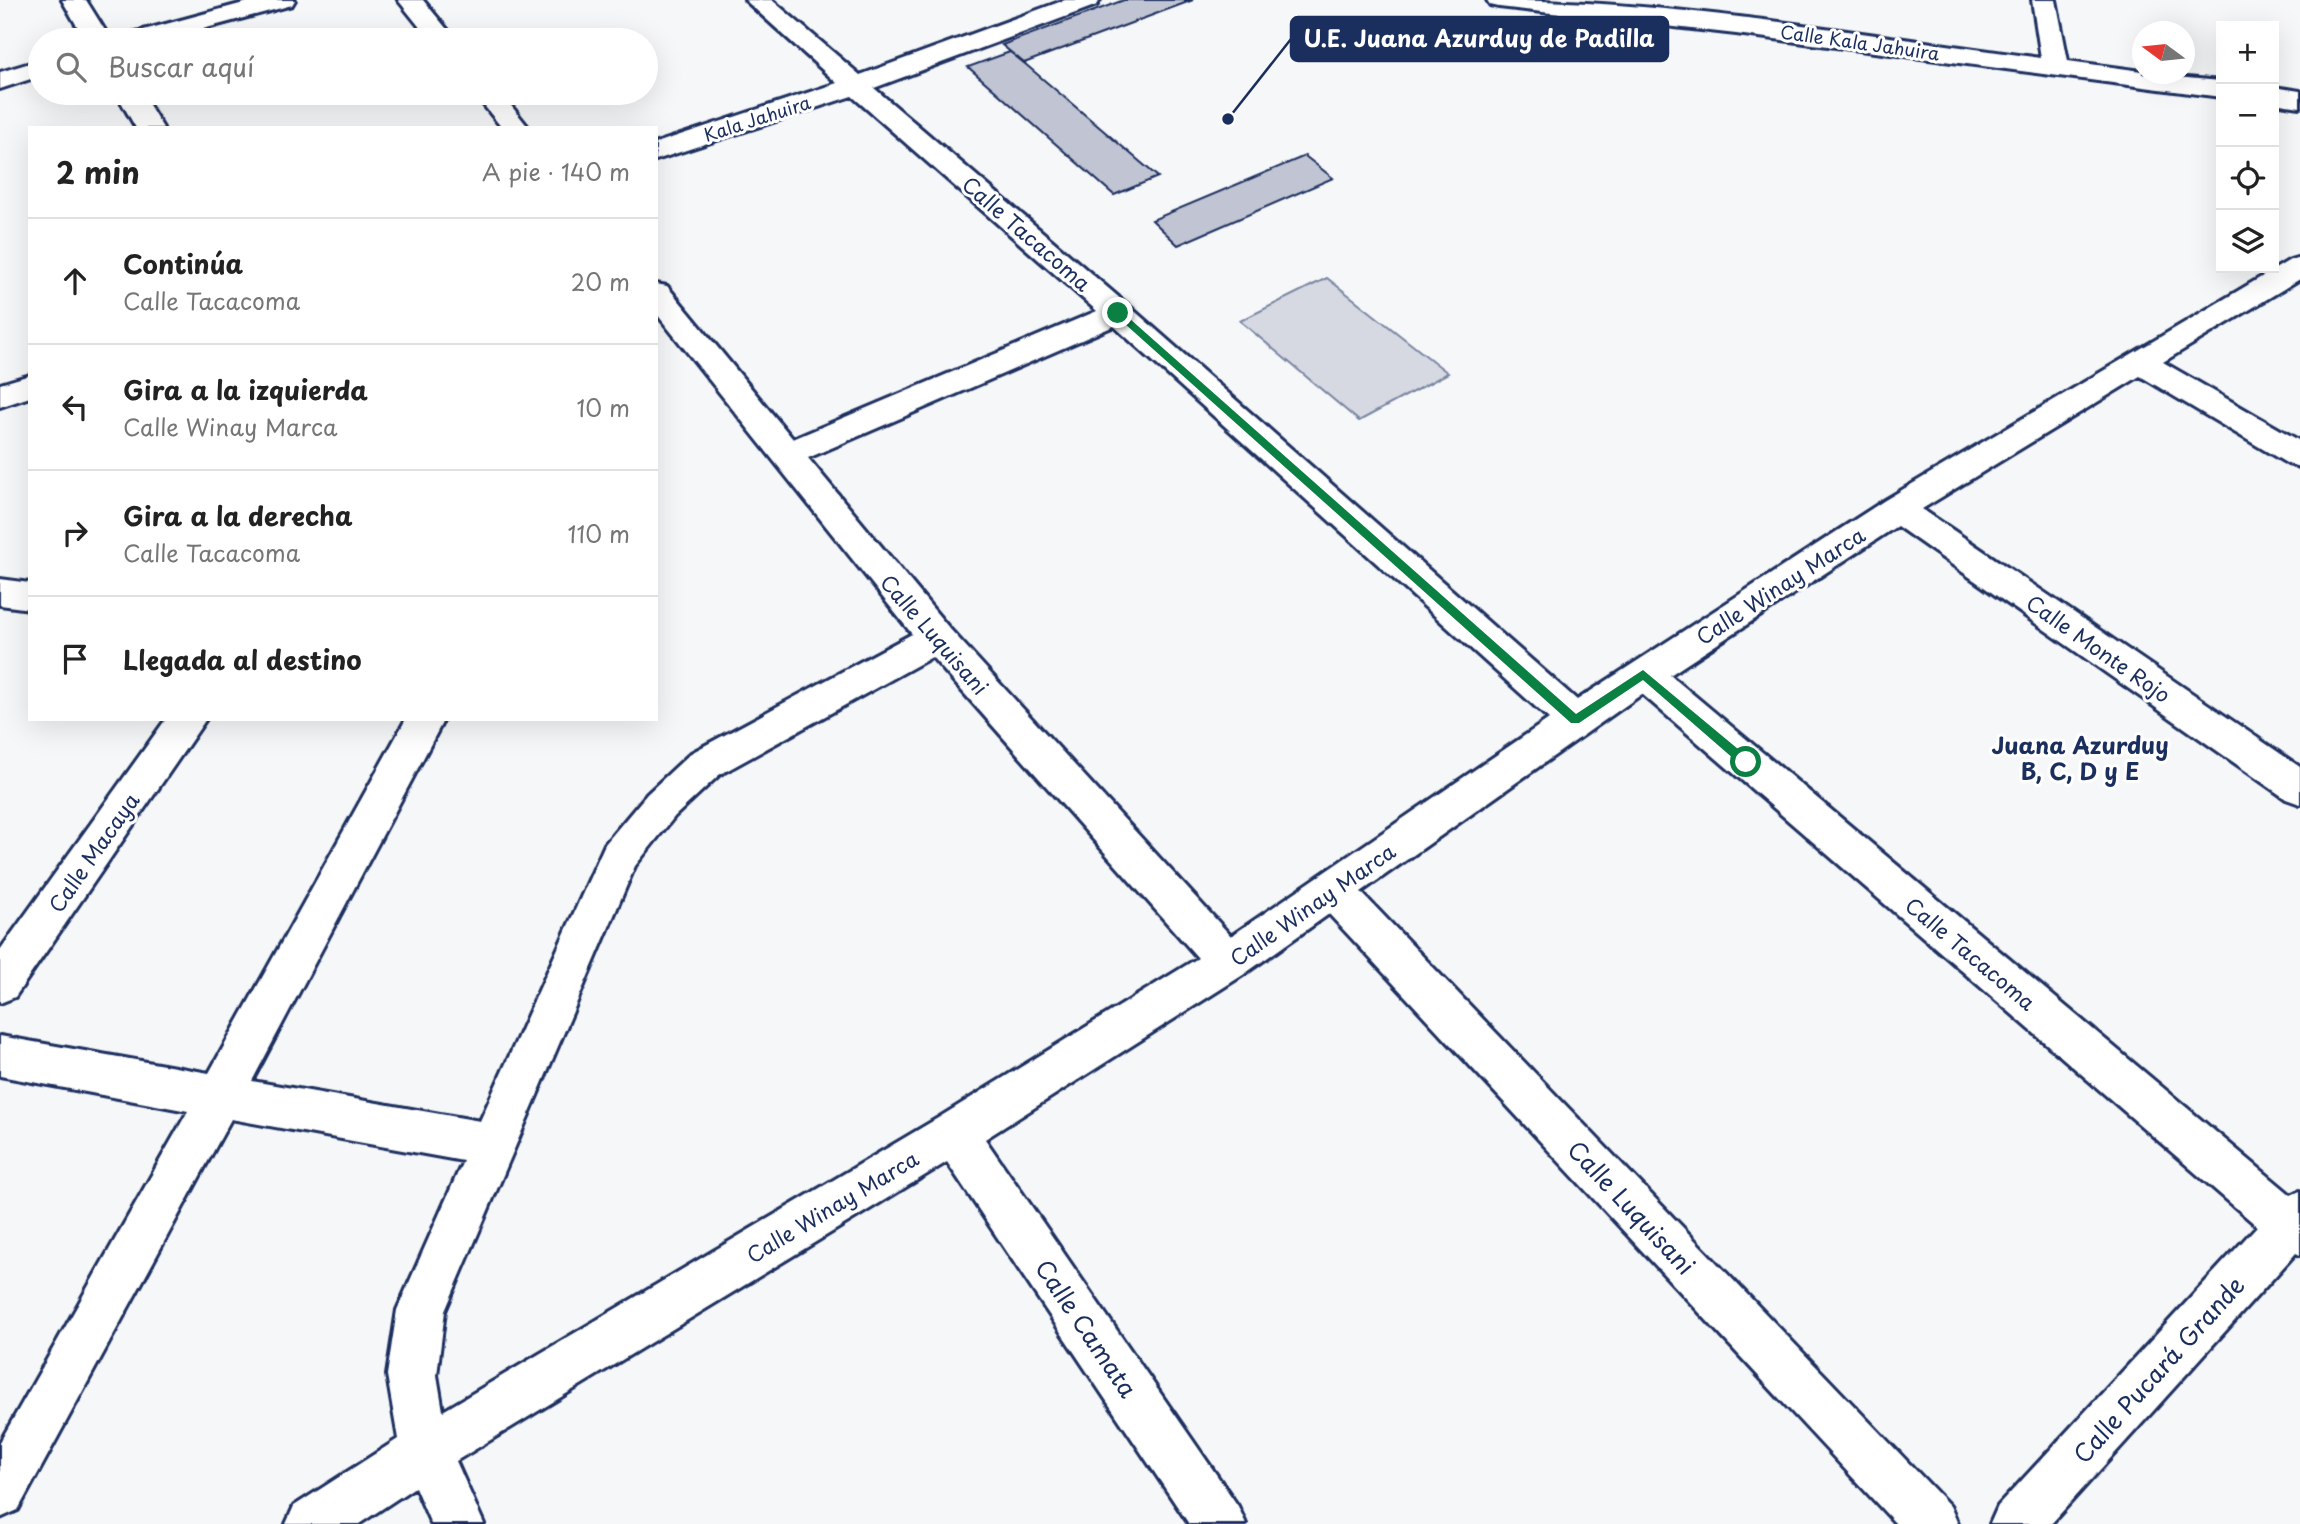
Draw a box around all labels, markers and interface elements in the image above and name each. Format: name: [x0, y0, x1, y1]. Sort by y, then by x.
callout: U.E. Juana Azurduy de Padilla: [1291, 17, 1668, 61]
street label: Calle Kala Jahuira: [1779, 17, 1942, 67]
text: U.E. Juana Azurduy de Padilla: [1303, 20, 1655, 55]
north arrow: [2132, 21, 2195, 84]
map controls: [2216, 21, 2279, 273]
button: +: [2216, 21, 2279, 84]
search box: [28, 28, 658, 105]
text: Buscar aquí: [108, 47, 254, 86]
icon: search: [52, 48, 90, 86]
button: −: [2216, 84, 2279, 147]
street label: Kala Jahuira: [700, 88, 815, 148]
button: locate: [2216, 147, 2279, 210]
text: 2 min: [56, 149, 140, 194]
text: A pie · 140 m: [482, 154, 630, 189]
street label: Calle Tacacoma: [956, 168, 1098, 298]
button: layers: [2216, 210, 2279, 273]
text: Continúa: [123, 244, 243, 283]
icon: ahead: [56, 262, 94, 300]
text: 20 m: [571, 264, 630, 299]
text: Calle Tacacoma: [123, 283, 300, 318]
route end: [1102, 297, 1133, 328]
text: Gira a la izquierda: [123, 370, 368, 409]
icon: left: [56, 388, 94, 426]
text: 10 m: [576, 390, 630, 425]
text: Calle Winay Marca: [123, 409, 338, 444]
text: Gira a la derecha: [123, 496, 353, 535]
icon: right: [56, 514, 94, 552]
text: 110 m: [568, 516, 630, 551]
street label: Calle Winay Marca: [1689, 518, 1871, 652]
text: Calle Tacacoma: [123, 535, 300, 570]
street label: Calle Luquisani: [873, 567, 997, 701]
street label: Calle Monte Rojo: [2020, 586, 2178, 710]
icon: arrive: [56, 640, 94, 678]
text: Llegada al destino: [123, 640, 362, 679]
district label: Juana Azurduy B, C, D y E: [1991, 727, 2169, 788]
route start: [1730, 746, 1761, 777]
street label: Calle Macaya: [40, 785, 147, 918]
street label: Calle Winay Marca: [1223, 834, 1402, 973]
street label: Calle Tacacoma: [1899, 889, 2043, 1017]
street label: Calle Luquisani: [1560, 1132, 1704, 1282]
street label: Calle Winay Marca: [740, 1141, 925, 1270]
street label: Calle Camata: [1027, 1252, 1147, 1404]
street label: Calle Pucará Grande: [2064, 1267, 2252, 1471]

